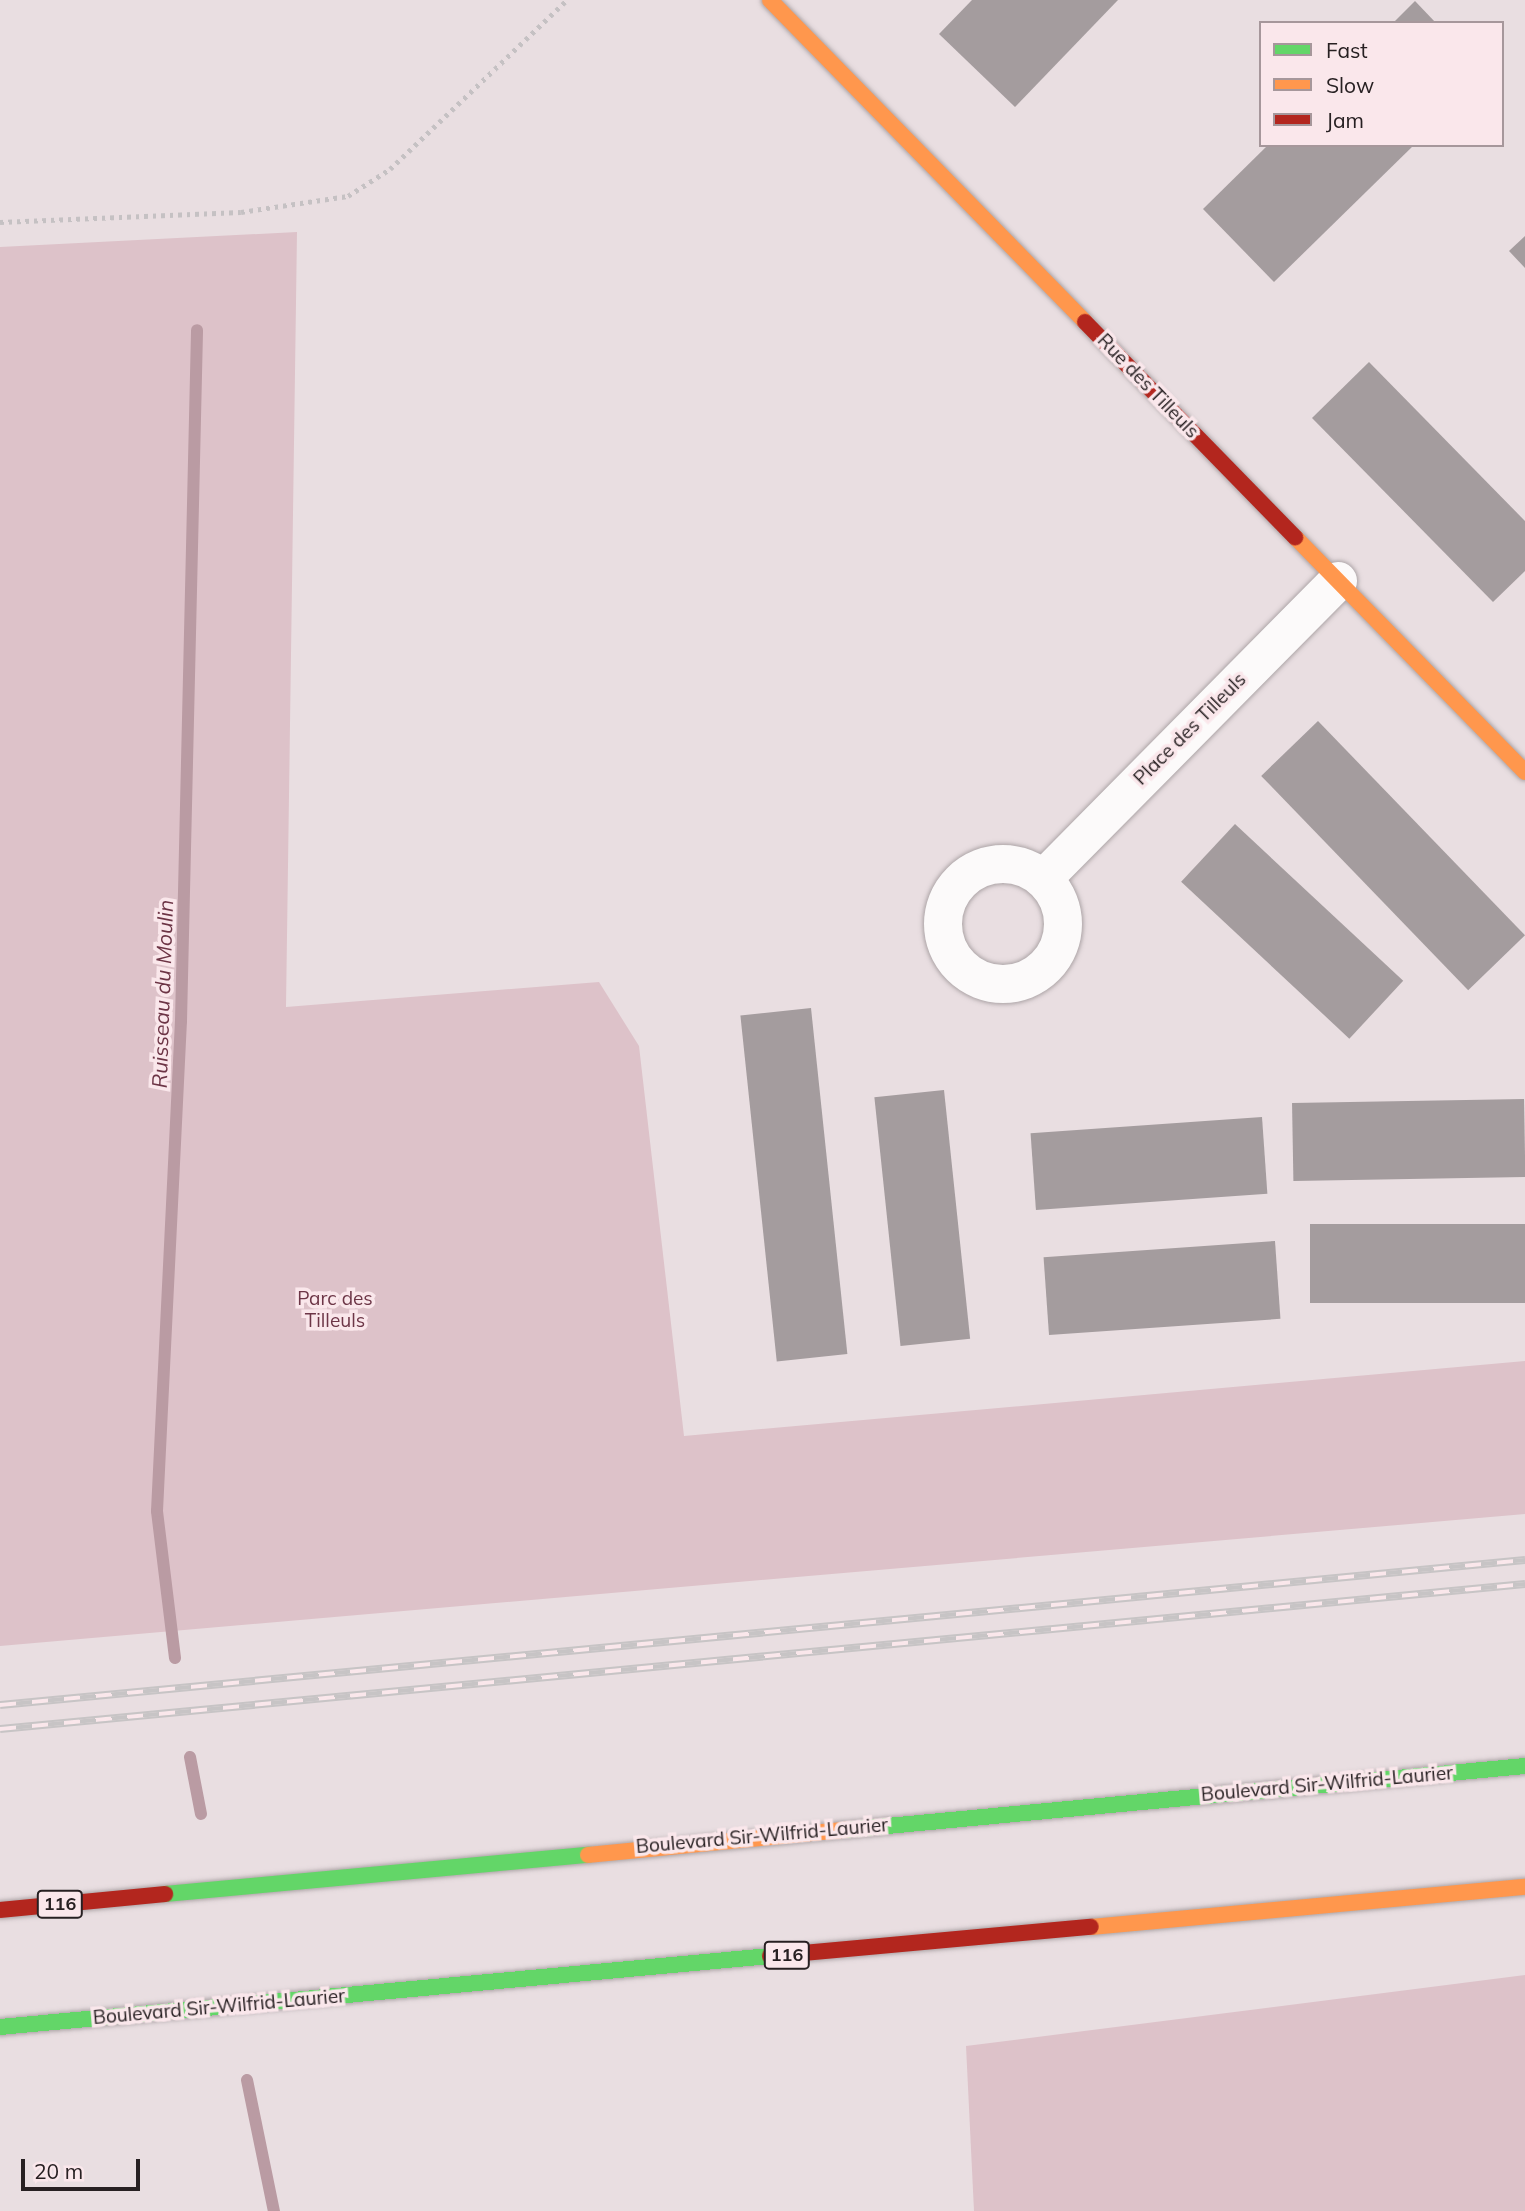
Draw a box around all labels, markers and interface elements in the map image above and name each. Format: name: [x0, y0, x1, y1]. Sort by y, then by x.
legend: [1259, 21, 1504, 147]
text: Fast: [1326, 37, 1368, 63]
text: Slow: [1326, 72, 1374, 98]
text: Jam: [1326, 107, 1364, 133]
street label: Rue des Tilleuls: [1093, 329, 1203, 443]
street label: Place des Tilleuls: [1129, 668, 1251, 790]
water label: Ruisseau du Moulin: [146, 899, 178, 1089]
park label: Parc des Tilleuls: [297, 1288, 373, 1332]
street label: Boulevard Sir-Wilfrid-Laurier: [1200, 1762, 1454, 1806]
street label: Boulevard Sir-Wilfrid-Laurier: [635, 1814, 889, 1858]
road number: 116: [36, 1890, 84, 1918]
road number: 116: [762, 1940, 812, 1969]
street label: Boulevard Sir-Wilfrid-Laurier: [92, 1985, 346, 2029]
scale bar: [24, 2144, 144, 2188]
text: 20 m: [34, 2158, 83, 2184]

